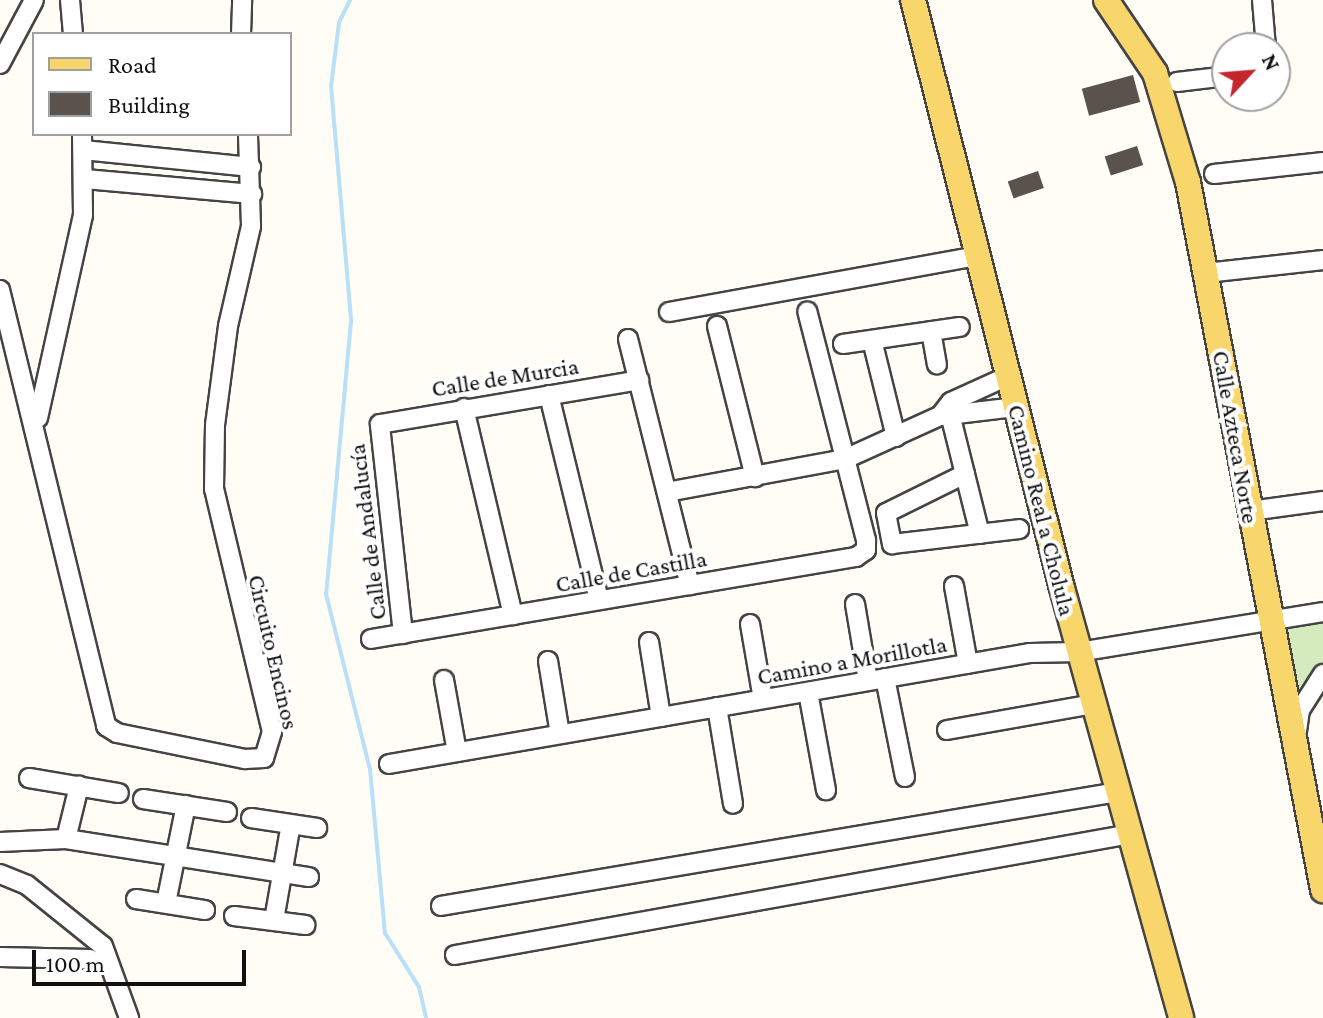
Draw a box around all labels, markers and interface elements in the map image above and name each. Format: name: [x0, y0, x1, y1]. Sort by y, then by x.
legend: [32, 32, 292, 136]
north arrow: [1211, 32, 1291, 112]
text: N: [1257, 50, 1286, 74]
text: Road: [108, 51, 157, 78]
text: Building: [108, 91, 190, 118]
street label: Calle Azteca Norte: [1207, 348, 1265, 526]
street label: Calle de Murcia: [429, 351, 581, 403]
street label: Camino Real a Cholula: [1002, 401, 1082, 619]
street label: Calle de Andalucía: [342, 442, 392, 622]
street label: Calle de Castilla: [553, 544, 709, 598]
street label: Circuito Encinos: [242, 572, 306, 732]
street label: Camino a Morillotla: [755, 629, 949, 691]
scale bar: [36, 934, 250, 984]
text: 100 m: [46, 950, 105, 977]

